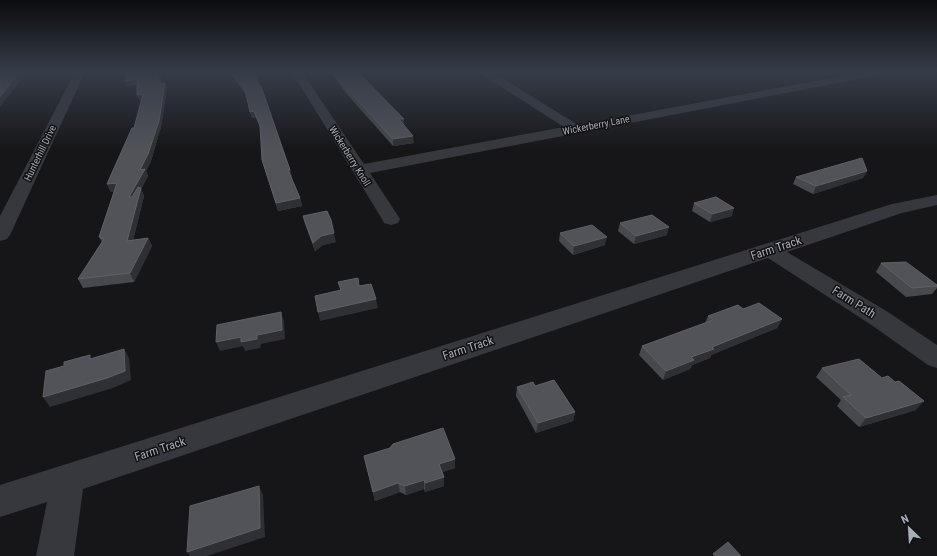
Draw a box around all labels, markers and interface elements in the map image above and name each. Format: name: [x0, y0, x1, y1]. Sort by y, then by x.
street label: Wickerberry Lane: [562, 113, 631, 137]
street label: Hunterhill Drive: [22, 123, 58, 183]
street label: Wickerberry Knoll: [327, 124, 373, 188]
street label: Farm Track: [749, 233, 804, 263]
street label: Farm Path: [830, 283, 878, 321]
street label: Farm Track: [441, 333, 496, 363]
street label: Farm Track: [133, 434, 188, 464]
north arrow: [889, 508, 929, 548]
text: N: [899, 512, 911, 527]

